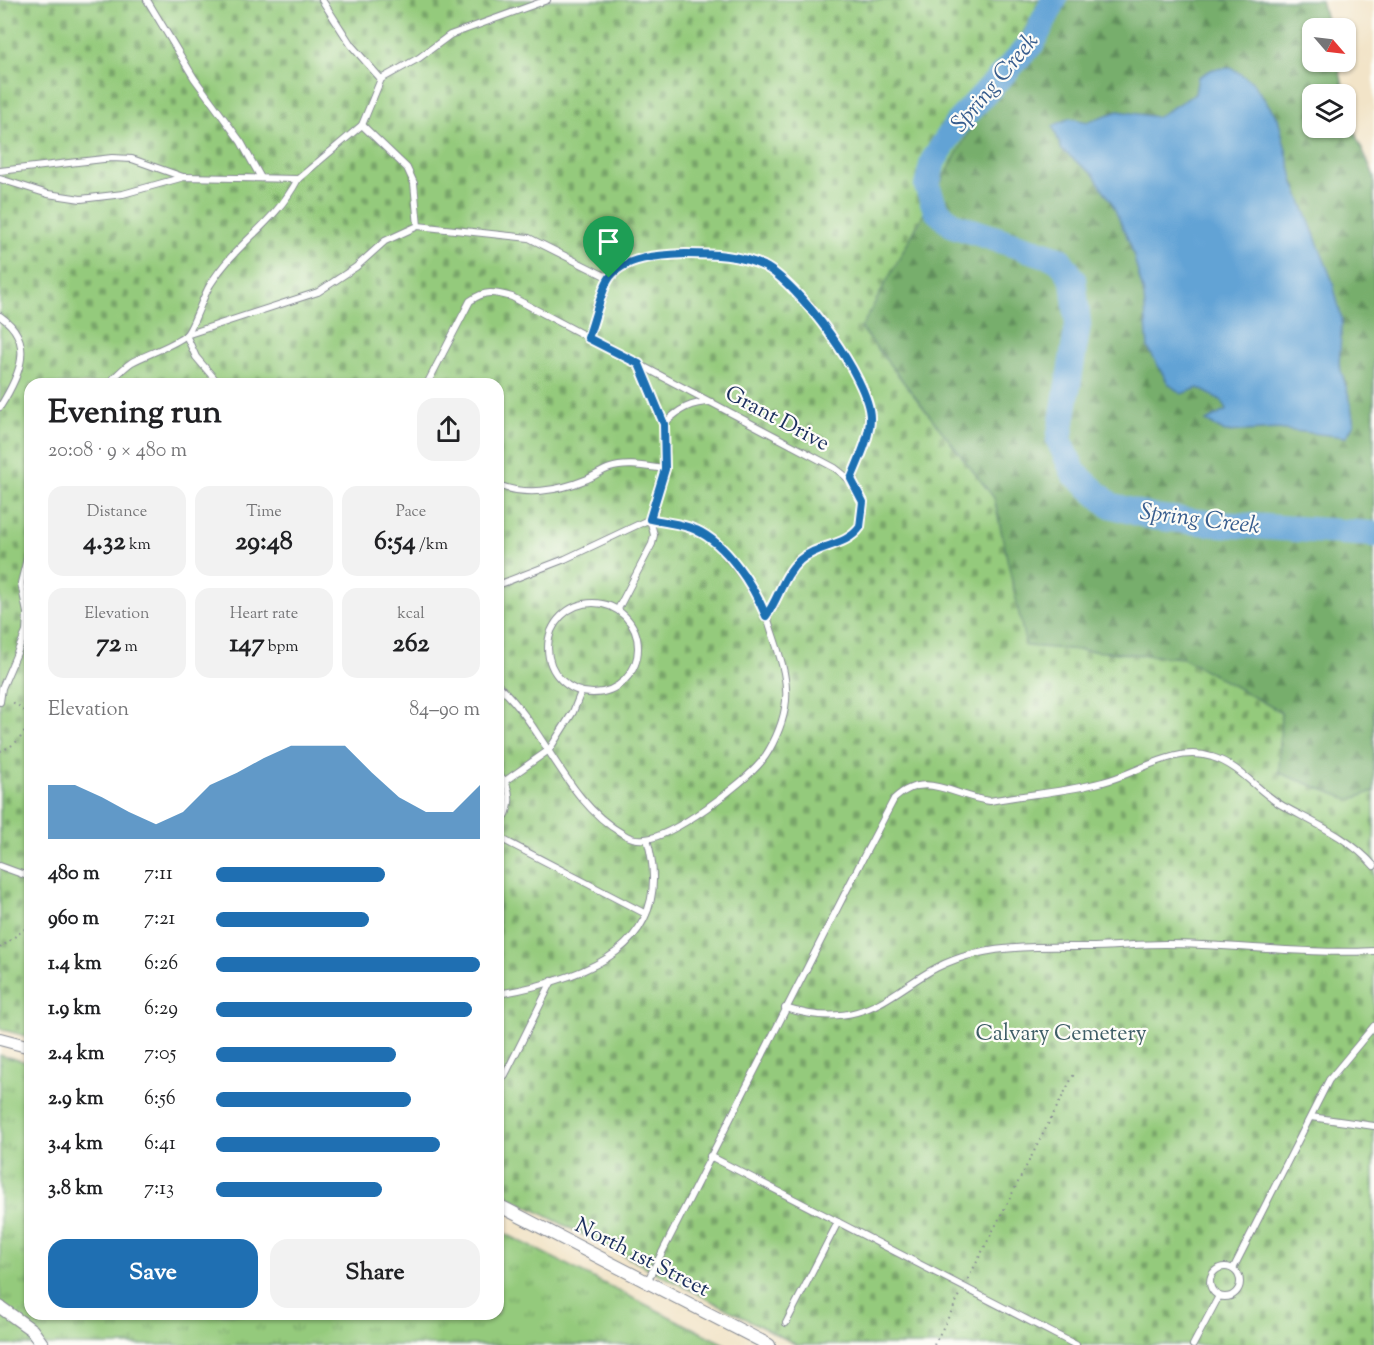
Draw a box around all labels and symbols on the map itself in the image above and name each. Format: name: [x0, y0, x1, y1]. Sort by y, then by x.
north arrow: [1302, 18, 1356, 72]
water label: Spring Creek: [944, 26, 1047, 140]
pin: [583, 216, 634, 278]
street label: Grant Drive: [719, 379, 835, 461]
water label: Spring Creek: [1138, 496, 1262, 544]
park label: Calvary Cemetery: [975, 1019, 1147, 1051]
street label: North 1st Street: [569, 1211, 715, 1307]

